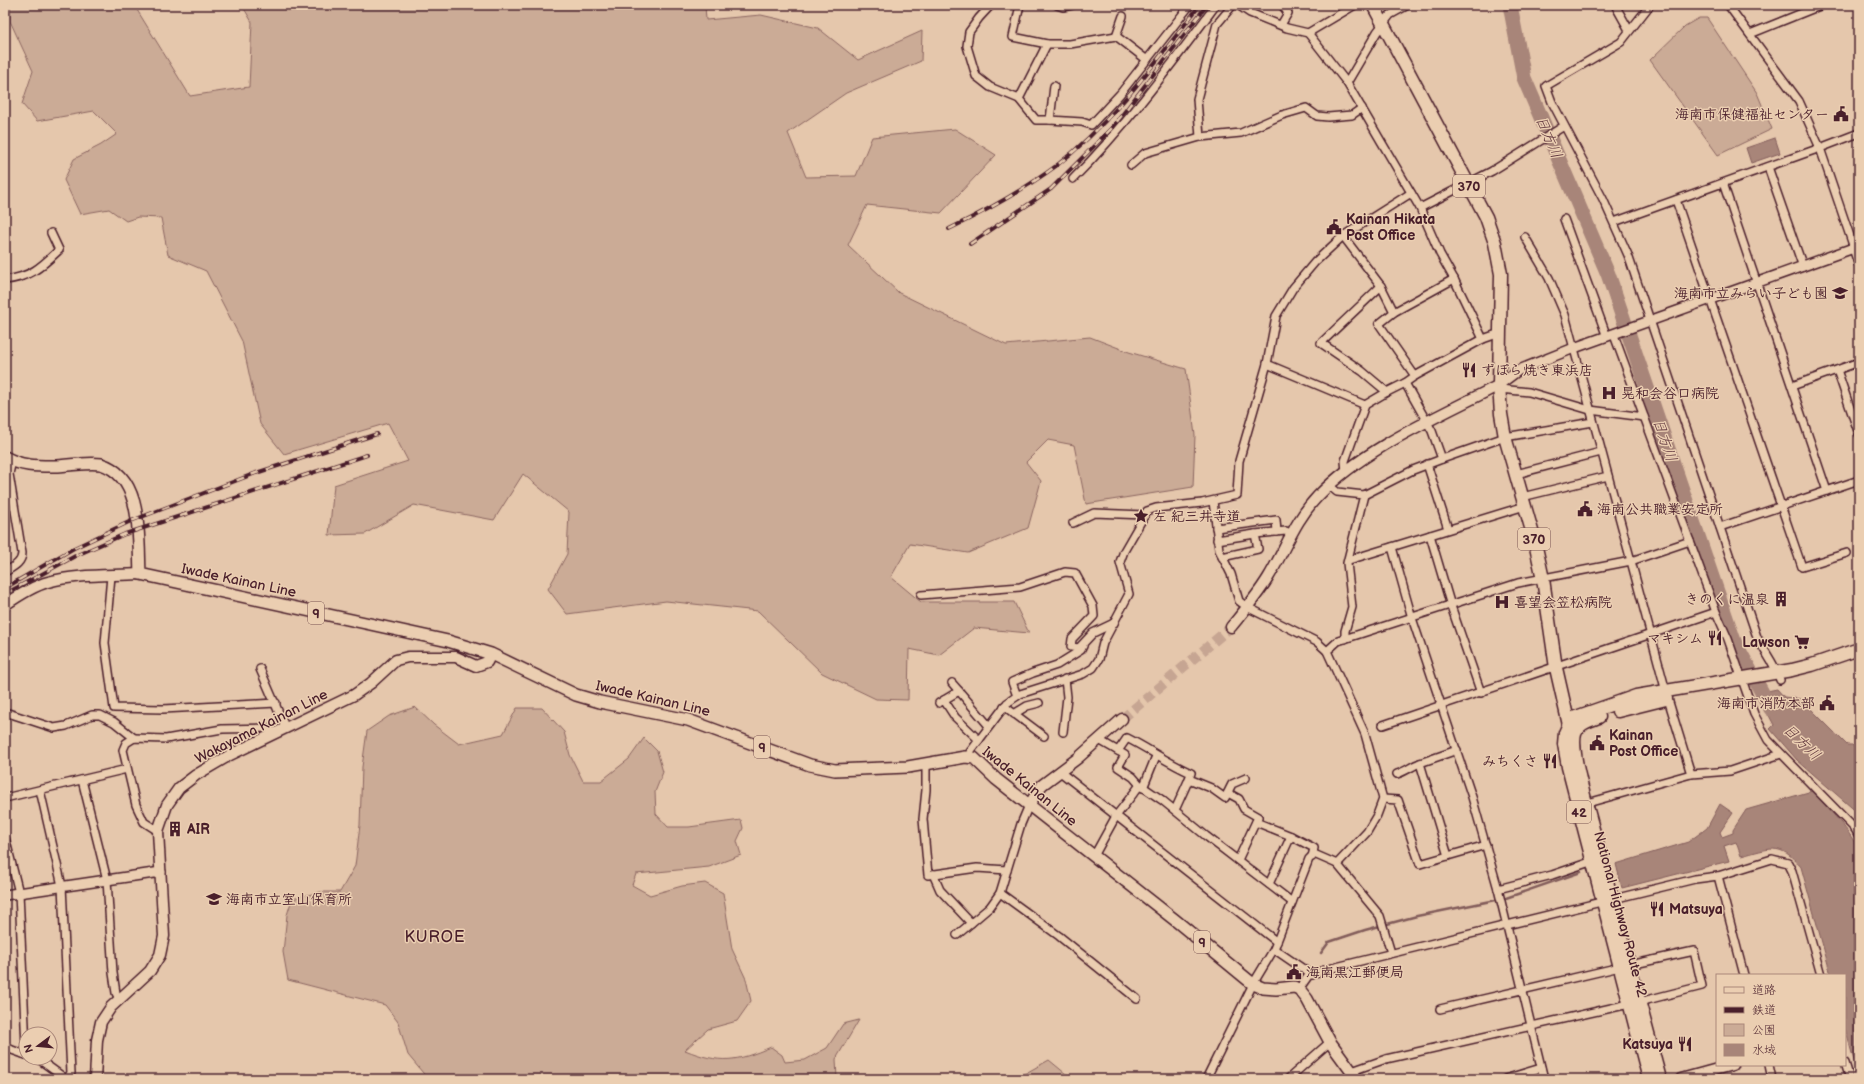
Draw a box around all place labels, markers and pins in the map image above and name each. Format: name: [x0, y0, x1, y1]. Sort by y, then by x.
public building icon: 海南市保健福祉センター: [1832, 105, 1850, 123]
place label: 海南市保健福祉センター: [1675, 106, 1829, 123]
place label: Kainan Hikata Post Office: [1346, 211, 1435, 244]
public building icon: Kainan Hikata Post Office: [1325, 218, 1343, 236]
school or university icon: 海南市立みらい子ども園: [1831, 284, 1849, 302]
place label: 海南市立みらい子ども園: [1674, 285, 1828, 302]
restaurant icon: ずぼら焼き東浜店: [1460, 361, 1478, 379]
place label: ずぼら焼き東浜店: [1481, 362, 1593, 379]
hospital icon: 晃和会谷口病院: [1600, 384, 1618, 402]
place label: 晃和会谷口病院: [1621, 385, 1719, 402]
public building icon: 海南公共職業安定所: [1576, 500, 1594, 518]
place label: 海南公共職業安定所: [1597, 501, 1723, 518]
place icon: 左 紀三井寺道: [1132, 507, 1150, 525]
place label: 左 紀三井寺道: [1153, 508, 1241, 525]
building icon: きのくに温泉: [1772, 590, 1790, 608]
place label: きのくに温泉: [1685, 591, 1769, 608]
hospital icon: 喜望会笠松病院: [1493, 593, 1511, 611]
place label: 喜望会笠松病院: [1514, 594, 1612, 611]
restaurant icon: マキシム: [1706, 629, 1724, 647]
place label: マキシム: [1647, 630, 1703, 647]
supermarket icon: Lawson: [1793, 633, 1811, 651]
place label: Lawson: [1742, 634, 1790, 651]
public building icon: 海南市消防本部: [1818, 694, 1836, 712]
place label: 海南市消防本部: [1717, 695, 1815, 712]
place label: Kainan Post Office: [1609, 727, 1678, 760]
public building icon: Kainan Post Office: [1588, 734, 1606, 752]
restaurant icon: みちくさ: [1541, 752, 1559, 770]
place label: みちくさ: [1482, 753, 1538, 770]
building icon: AIR: [166, 820, 184, 838]
place label: AIR: [186, 821, 210, 838]
school or university icon: 海南市立室山保育所: [205, 890, 223, 908]
place label: 海南市立室山保育所: [226, 891, 352, 908]
restaurant icon: Matsuya: [1648, 900, 1666, 918]
place label: Matsuya: [1669, 901, 1723, 918]
public building icon: 海南黒江郵便局: [1285, 963, 1303, 981]
place label: 海南黒江郵便局: [1306, 964, 1404, 981]
restaurant icon: Katsuya: [1676, 1035, 1694, 1053]
place label: Katsuya: [1622, 1036, 1673, 1053]

